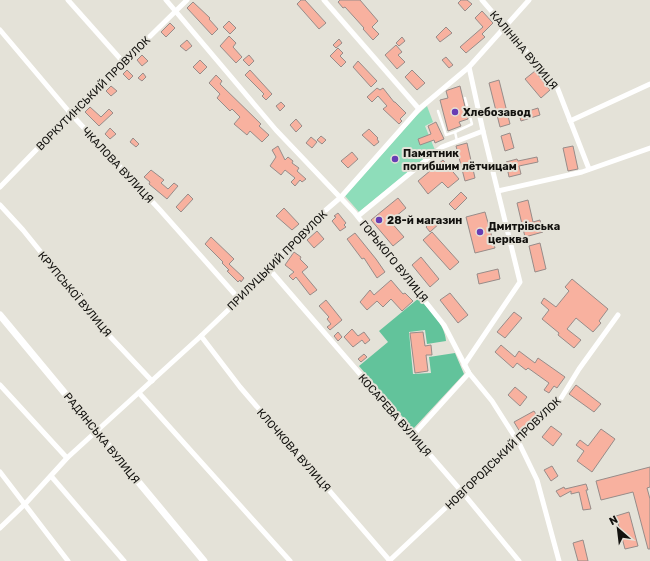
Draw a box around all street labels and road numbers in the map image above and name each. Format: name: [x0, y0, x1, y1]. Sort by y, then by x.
street label: КАЛІНІНА ВУЛИЦЯ: [487, 8, 560, 92]
street label: ВОРКУТИНСЬКИЙ ПРОВУЛОК: [34, 34, 153, 153]
street label: ЧКАЛОВА ВУЛИЦЯ: [79, 125, 156, 206]
street label: ПРИЛУЦЬКИЙ ПРОВУЛОК: [225, 208, 330, 313]
street label: ГОРЬКОГО ВУЛИЦЯ: [357, 218, 431, 305]
street label: КРУПСЬКОЇ ВУЛИЦЯ: [35, 249, 114, 339]
street label: КОСАРЕВА ВУЛИЦЯ: [355, 372, 434, 459]
street label: РАДЯНСЬКА ВУЛИЦЯ: [61, 390, 142, 486]
street label: НОВГОРОДСЬКИЙ ПРОВУЛОК: [443, 394, 564, 512]
street label: КЛОЧКОВА ВУЛИЦЯ: [254, 406, 333, 494]

